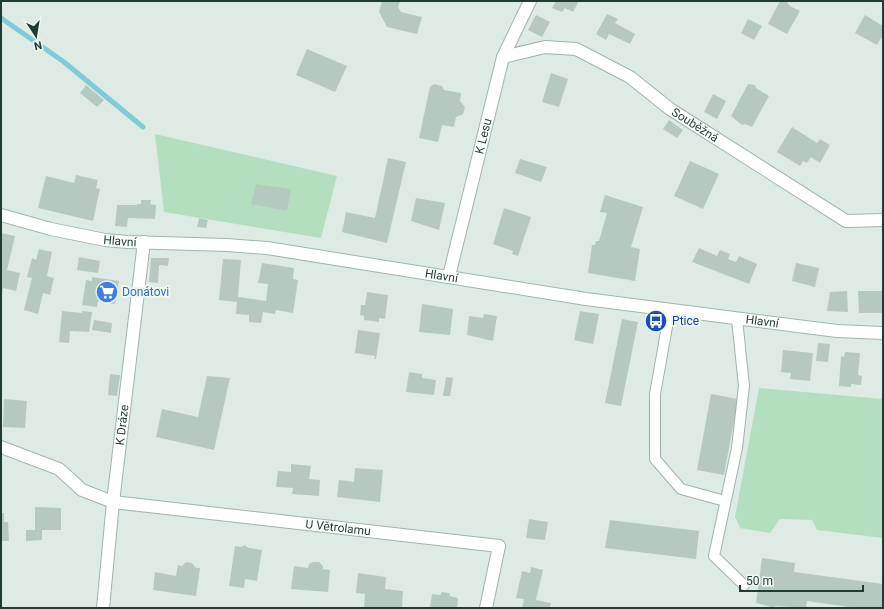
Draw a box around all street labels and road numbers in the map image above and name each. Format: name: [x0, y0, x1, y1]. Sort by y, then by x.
street label: Souběžná: [669, 105, 721, 145]
street label: K Lesu: [472, 117, 495, 155]
street label: Hlavní: [103, 233, 138, 249]
street label: Hlavní: [424, 266, 460, 286]
street label: Hlavní: [745, 312, 781, 331]
street label: K Dráze: [113, 404, 132, 446]
street label: U Větrolamu: [305, 517, 372, 538]

